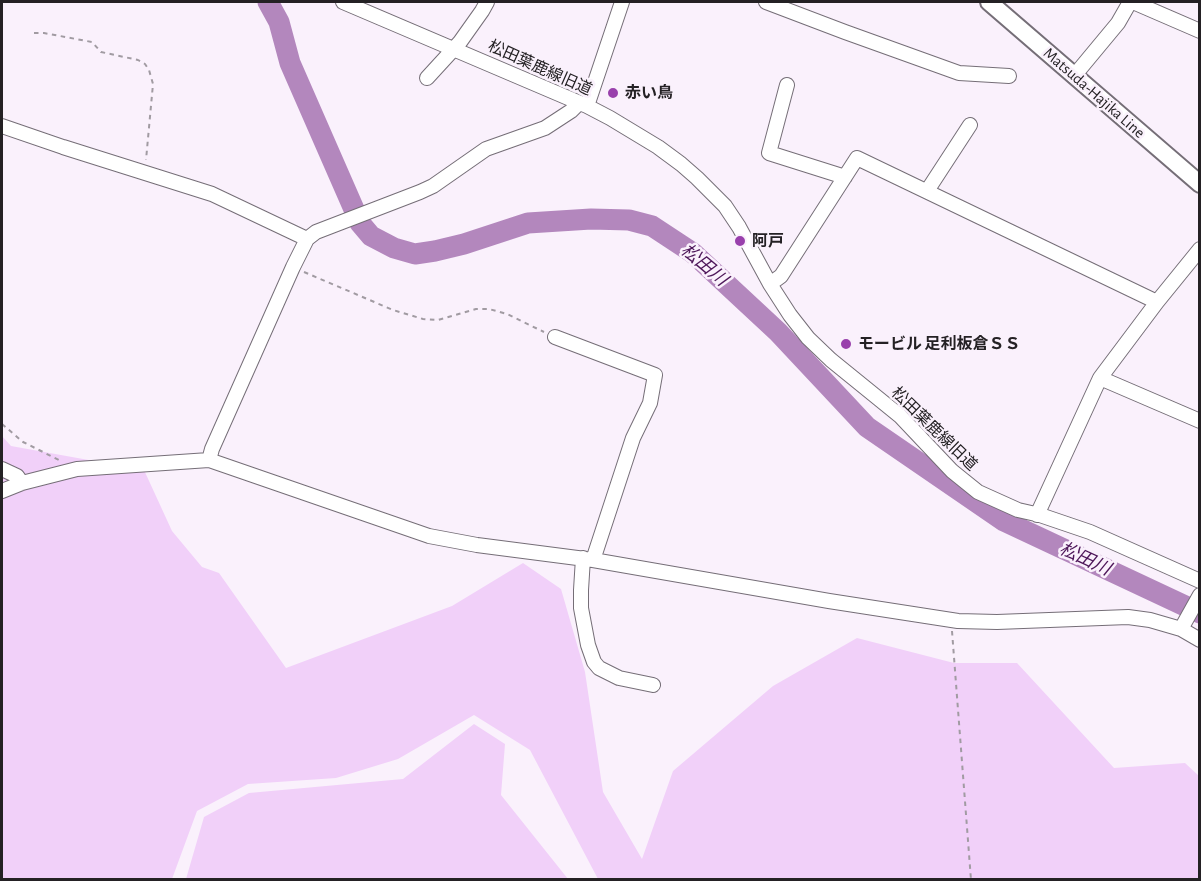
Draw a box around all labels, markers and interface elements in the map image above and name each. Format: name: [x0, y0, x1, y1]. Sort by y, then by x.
street label: 松田葉鹿線旧道: [485, 36, 595, 100]
street label: Matsuda-Hajika Line: [1039, 44, 1149, 142]
place label: 赤い鳥: [625, 83, 673, 103]
marker: 赤い鳥: [606, 86, 620, 100]
place label: 阿戸: [752, 231, 784, 251]
marker: 阿戸: [733, 234, 747, 248]
water label: 松田川: [676, 239, 732, 291]
place label: モービル 足利板倉ＳＳ: [858, 334, 1020, 354]
marker: モービル 足利板倉ＳＳ: [839, 337, 853, 351]
street label: 松田葉鹿線旧道: [887, 383, 981, 475]
water label: 松田川: [1056, 538, 1114, 580]

